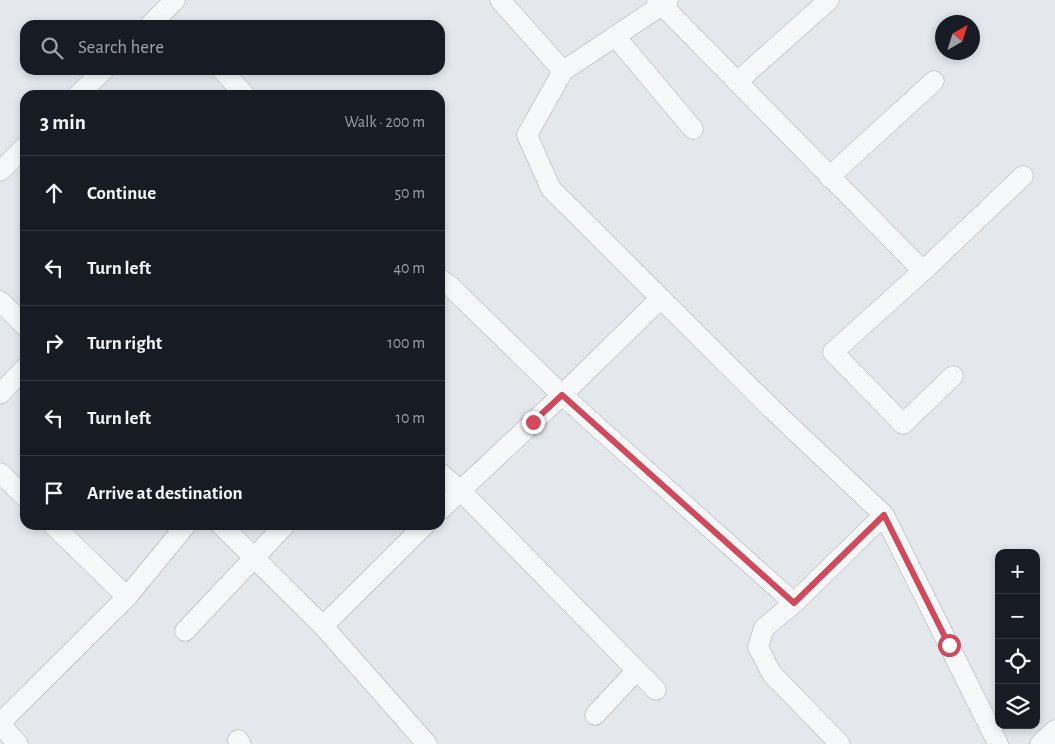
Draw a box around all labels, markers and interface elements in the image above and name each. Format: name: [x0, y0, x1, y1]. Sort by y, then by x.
north arrow: [935, 15, 980, 60]
search box: [20, 20, 445, 75]
icon: search: [38, 34, 66, 62]
text: Search here: [78, 38, 164, 57]
text: 3 min: [40, 112, 86, 133]
text: Walk · 200 m: [344, 114, 425, 130]
icon: ahead: [40, 179, 68, 207]
text: Continue: [87, 184, 156, 203]
text: 50 m: [394, 185, 425, 201]
icon: left: [40, 254, 68, 282]
text: Turn left: [87, 259, 151, 278]
text: 40 m: [393, 260, 425, 276]
icon: right: [40, 329, 68, 357]
text: Turn right: [87, 334, 162, 353]
text: 100 m: [387, 335, 425, 351]
icon: left: [40, 404, 68, 432]
text: Turn left: [87, 409, 151, 428]
text: 10 m: [396, 410, 425, 426]
route end: [522, 411, 545, 434]
icon: arrive: [40, 479, 68, 507]
text: Arrive at destination: [87, 484, 243, 503]
map controls: [995, 549, 1040, 729]
button: +: [995, 549, 1040, 594]
button: −: [995, 594, 1040, 639]
route start: [938, 634, 961, 657]
button: locate: [995, 639, 1040, 684]
button: layers: [995, 684, 1040, 729]

